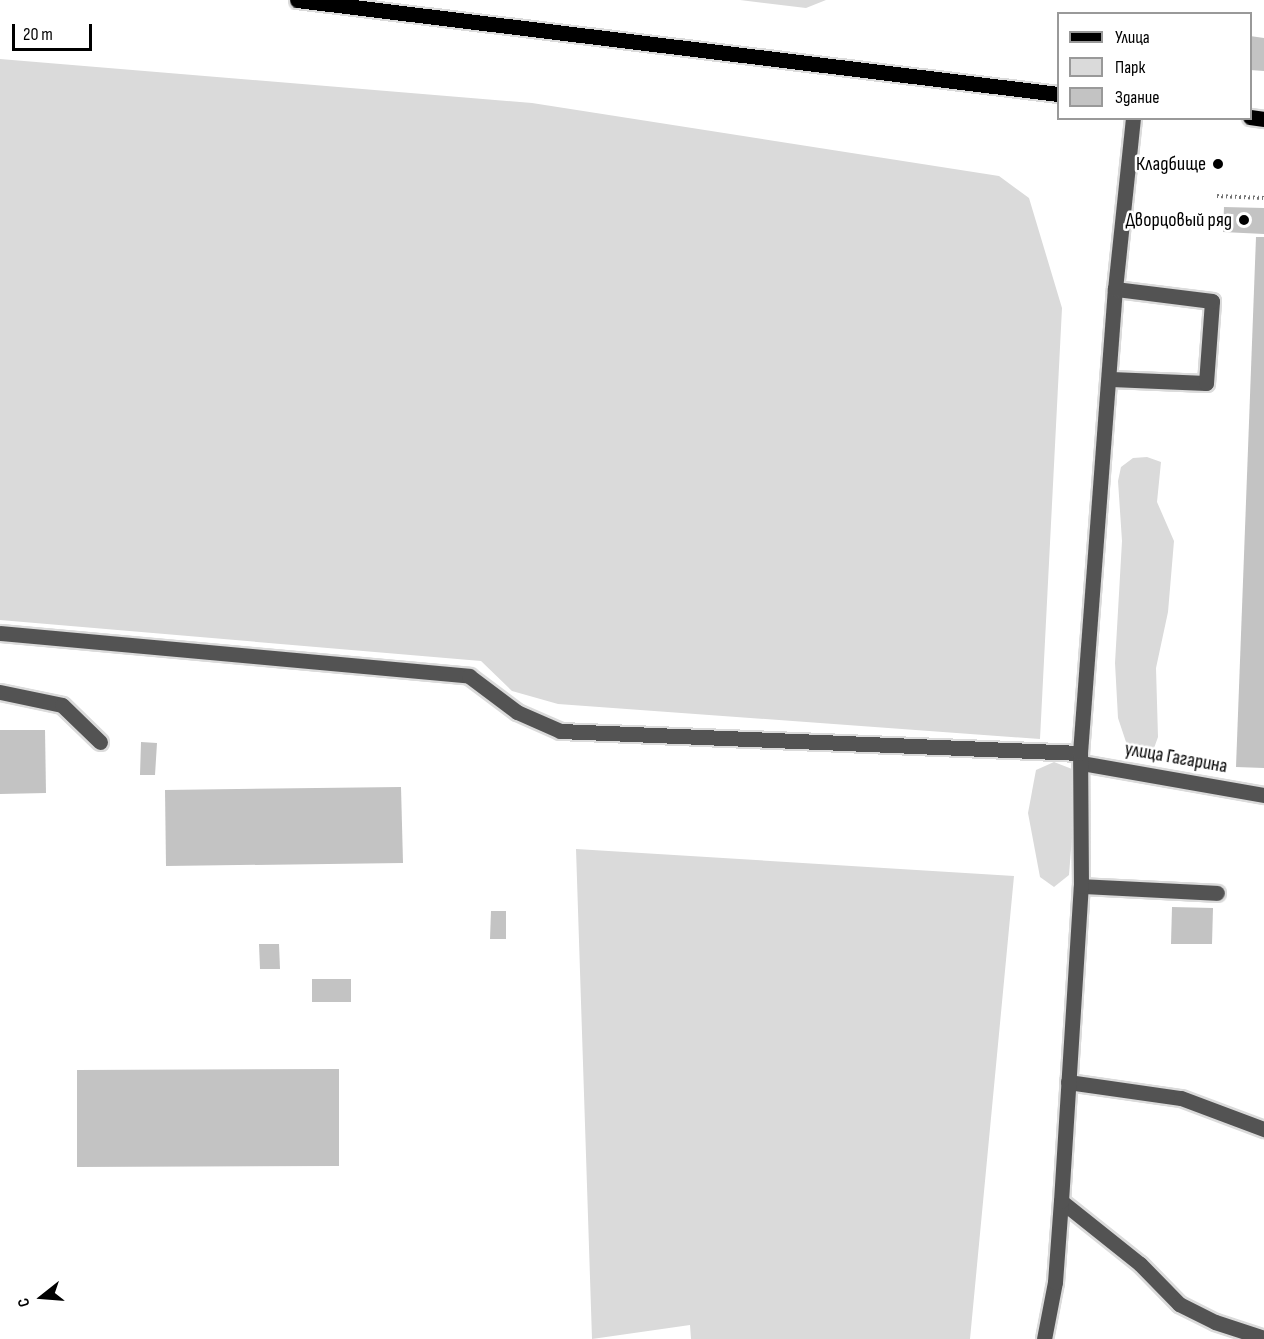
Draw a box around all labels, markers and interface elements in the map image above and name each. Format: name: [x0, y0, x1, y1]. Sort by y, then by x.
scale bar: [15, 12, 94, 50]
legend: [1057, 12, 1252, 120]
text: 20 m: [23, 24, 53, 45]
text: Улица: [1115, 27, 1150, 48]
text: Парк: [1115, 57, 1145, 78]
text: Здание: [1115, 87, 1160, 108]
place label: Кладбище: [1136, 152, 1206, 176]
marker: Кладбище: [1211, 157, 1225, 171]
place label: Дворцовый ряд: [1125, 208, 1232, 232]
marker: Дворцовый ряд: [1237, 213, 1251, 227]
street label: улица Гагарина: [1123, 737, 1229, 779]
north arrow: [12, 1267, 72, 1327]
text: С: [14, 1296, 35, 1309]

